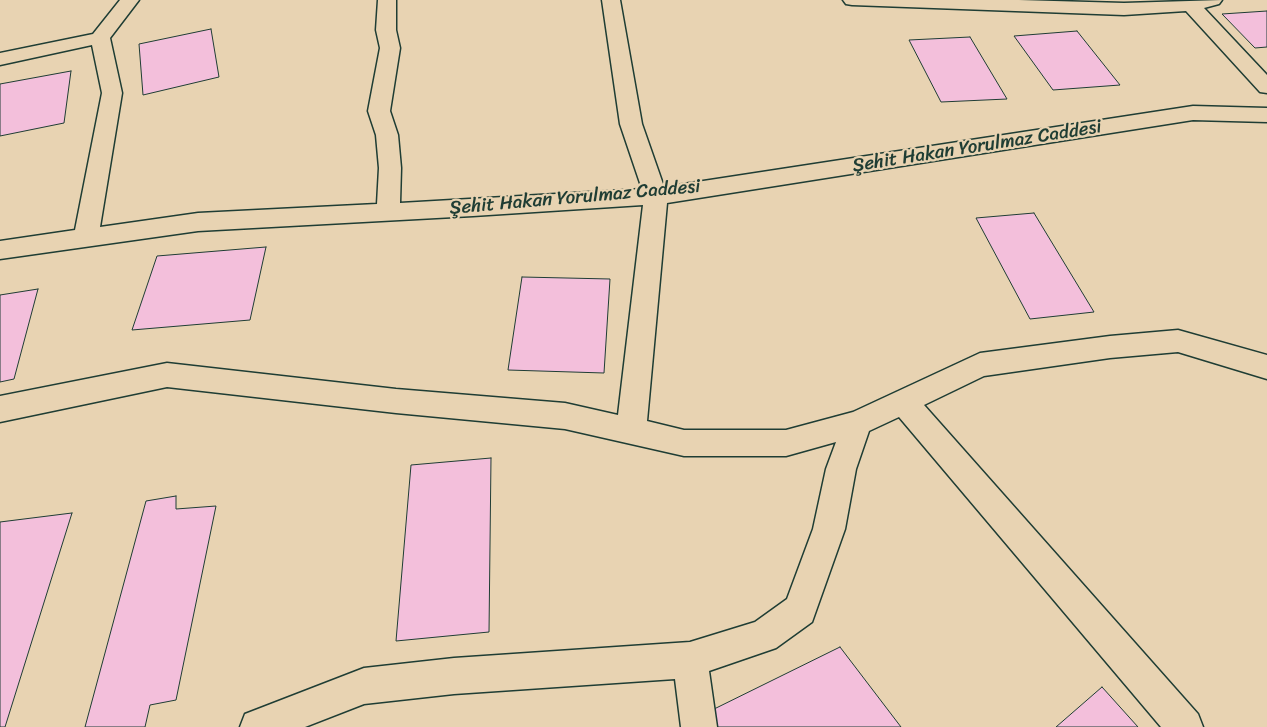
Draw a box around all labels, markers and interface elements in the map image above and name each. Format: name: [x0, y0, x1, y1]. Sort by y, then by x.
street label: Şehit Hakan Yorulmaz Caddesi: [851, 116, 1103, 178]
street label: Şehit Hakan Yorulmaz Caddesi: [449, 176, 701, 220]

